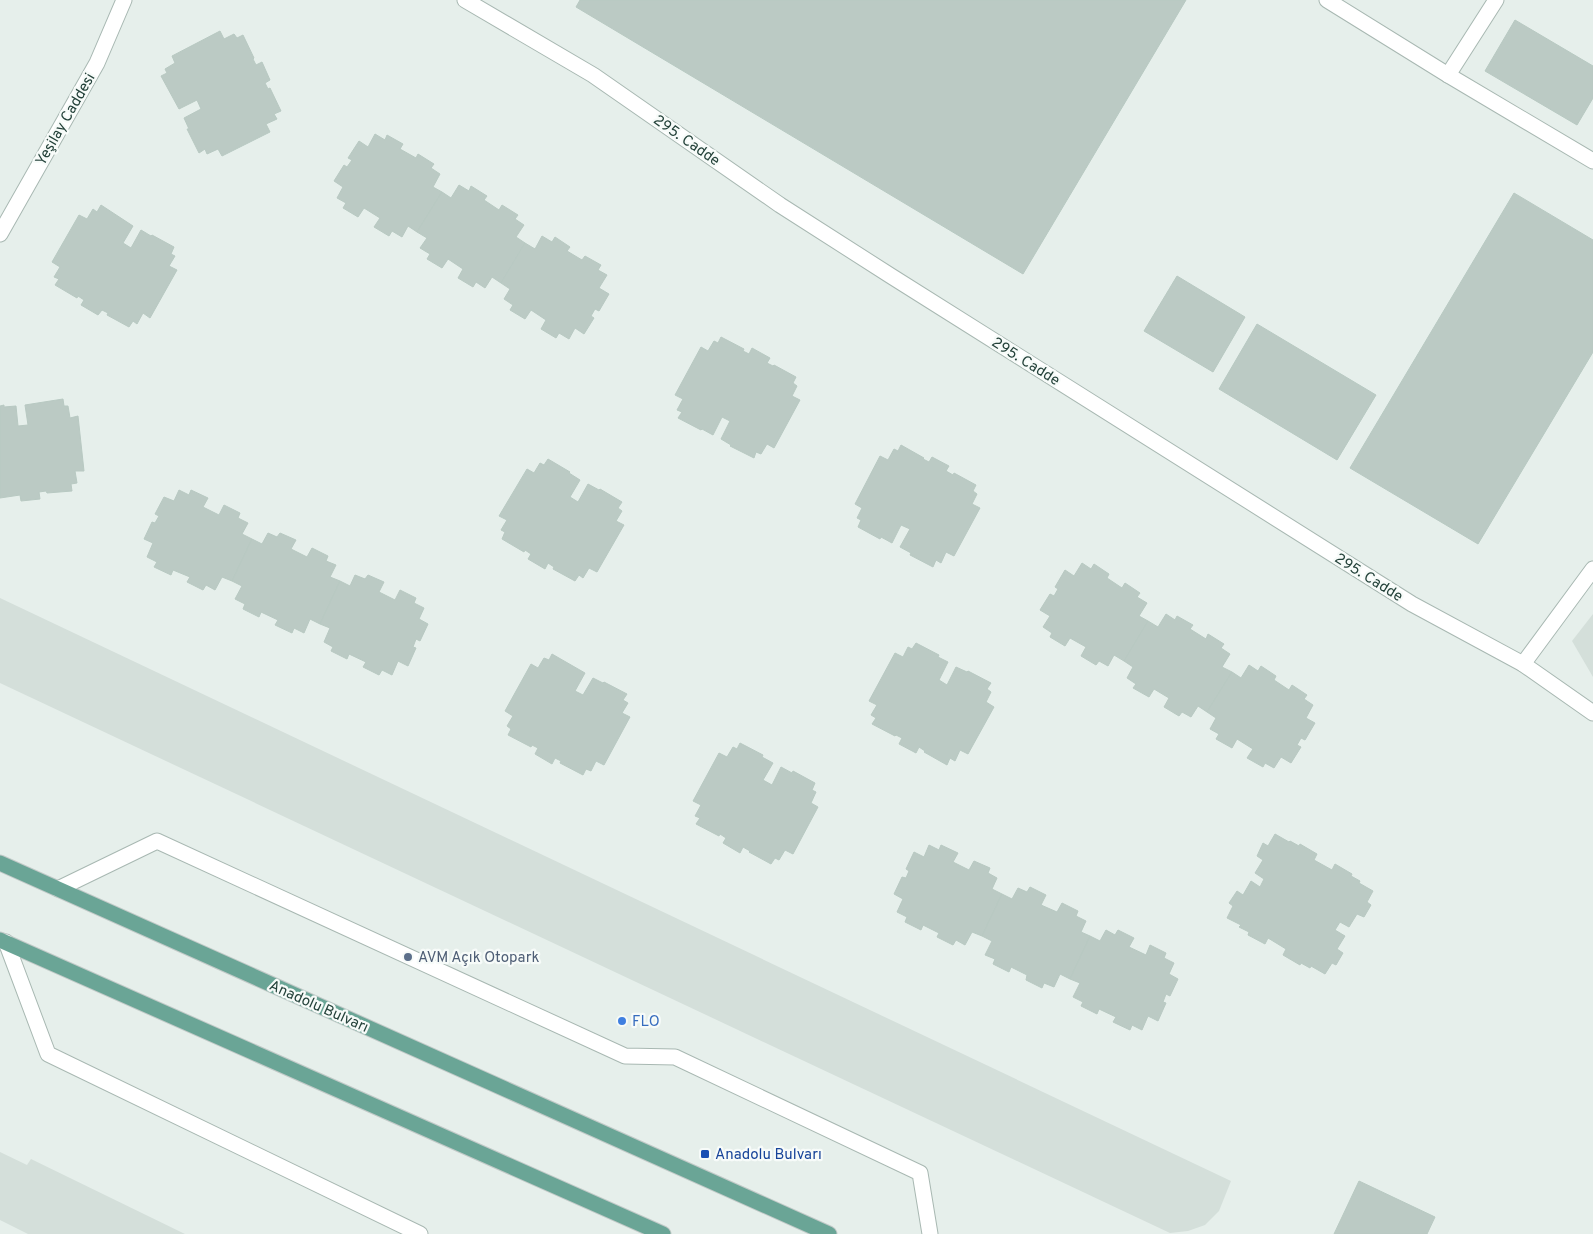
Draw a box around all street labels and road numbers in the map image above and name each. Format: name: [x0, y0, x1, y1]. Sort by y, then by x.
street label: Yeşilay Caddesi: [32, 70, 100, 169]
street label: 295. Cadde: [649, 111, 723, 171]
street label: 295. Cadde: [987, 334, 1063, 391]
street label: 295. Cadde: [1330, 550, 1406, 607]
street label: Anadolu Bulvarı: [266, 977, 371, 1038]

